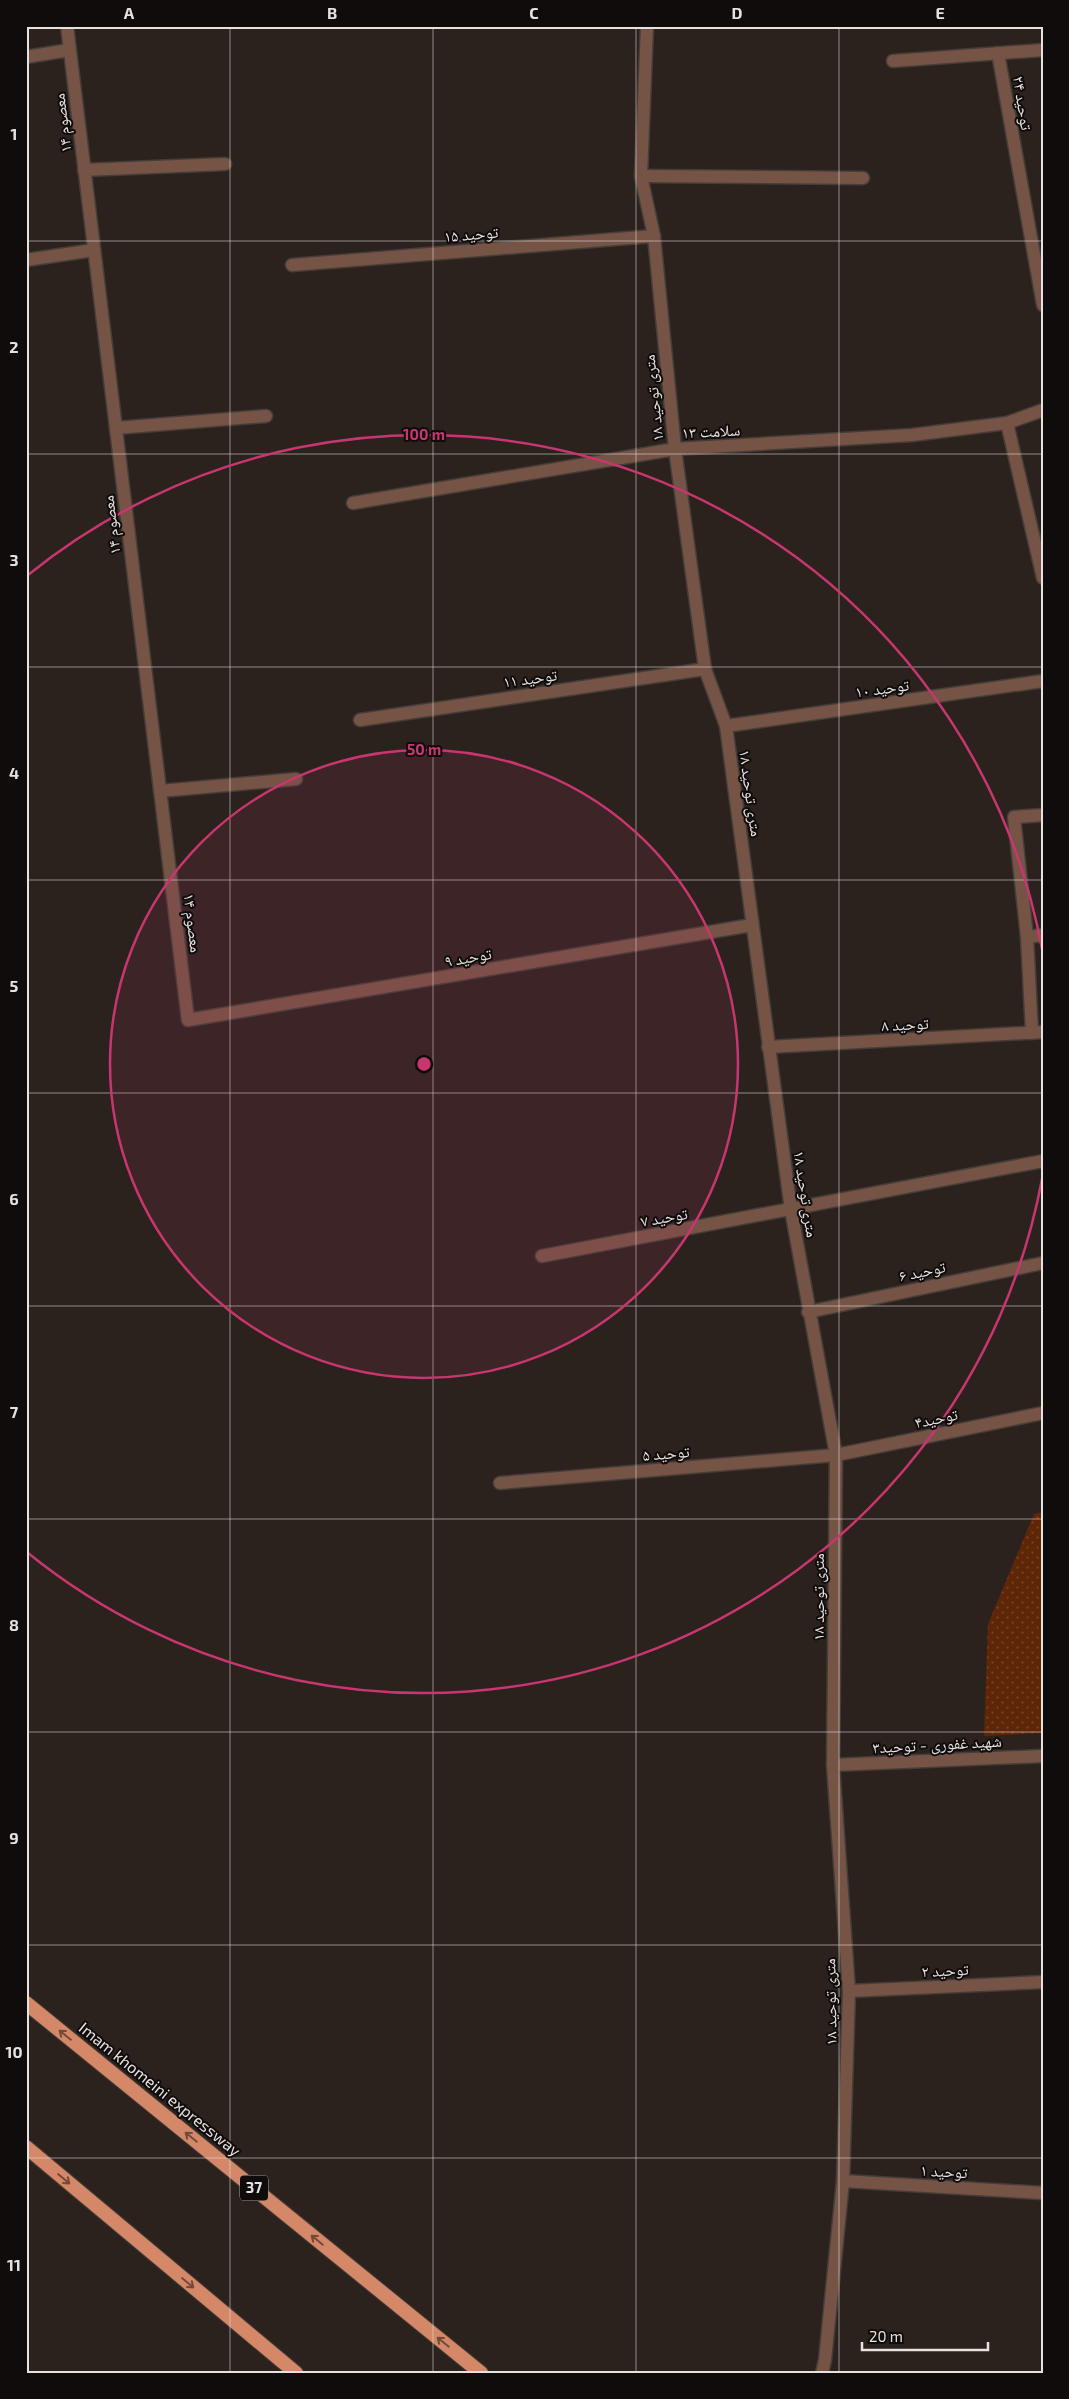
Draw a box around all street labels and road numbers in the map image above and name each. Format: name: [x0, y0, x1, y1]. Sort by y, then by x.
street label: توحید ۲۴: [1009, 75, 1037, 132]
street label: ۱۴ معصوم: [48, 92, 77, 154]
street label: توحید ۱۵: [443, 222, 499, 246]
street label: ۱۸ متری توحید: [638, 353, 669, 443]
street label: سلامت ۱۳: [681, 419, 741, 442]
street label: ۱۴ معصوم: [97, 494, 126, 556]
street label: توحید ۱۱: [502, 664, 559, 692]
street label: توحید ۱۰: [854, 674, 911, 702]
street label: ۱۸ متری توحید: [734, 748, 767, 838]
street label: ۱۴ معصوم: [178, 892, 207, 954]
street label: توحید ۹: [443, 943, 493, 971]
street label: توحید ۸: [881, 1013, 929, 1035]
street label: ۱۸ متری توحید: [788, 1149, 823, 1239]
street label: توحید ۷: [639, 1203, 689, 1231]
street label: توحید ۶: [897, 1256, 947, 1286]
street label: توحید۴: [913, 1404, 960, 1432]
street label: توحید ۵: [642, 1441, 691, 1465]
street label: ۱۸ متری توحید: [808, 1553, 829, 1641]
street label: شهید غفوری - توحید۳: [872, 1731, 1002, 1758]
street label: ۱۸ متری توحید: [819, 1958, 842, 2046]
street label: توحید ۲: [921, 1959, 969, 1981]
street label: Imam khomeini expressway: [76, 2018, 245, 2160]
street label: توحید ۱: [920, 2160, 968, 2182]
road number: 37: [240, 2176, 268, 2200]

